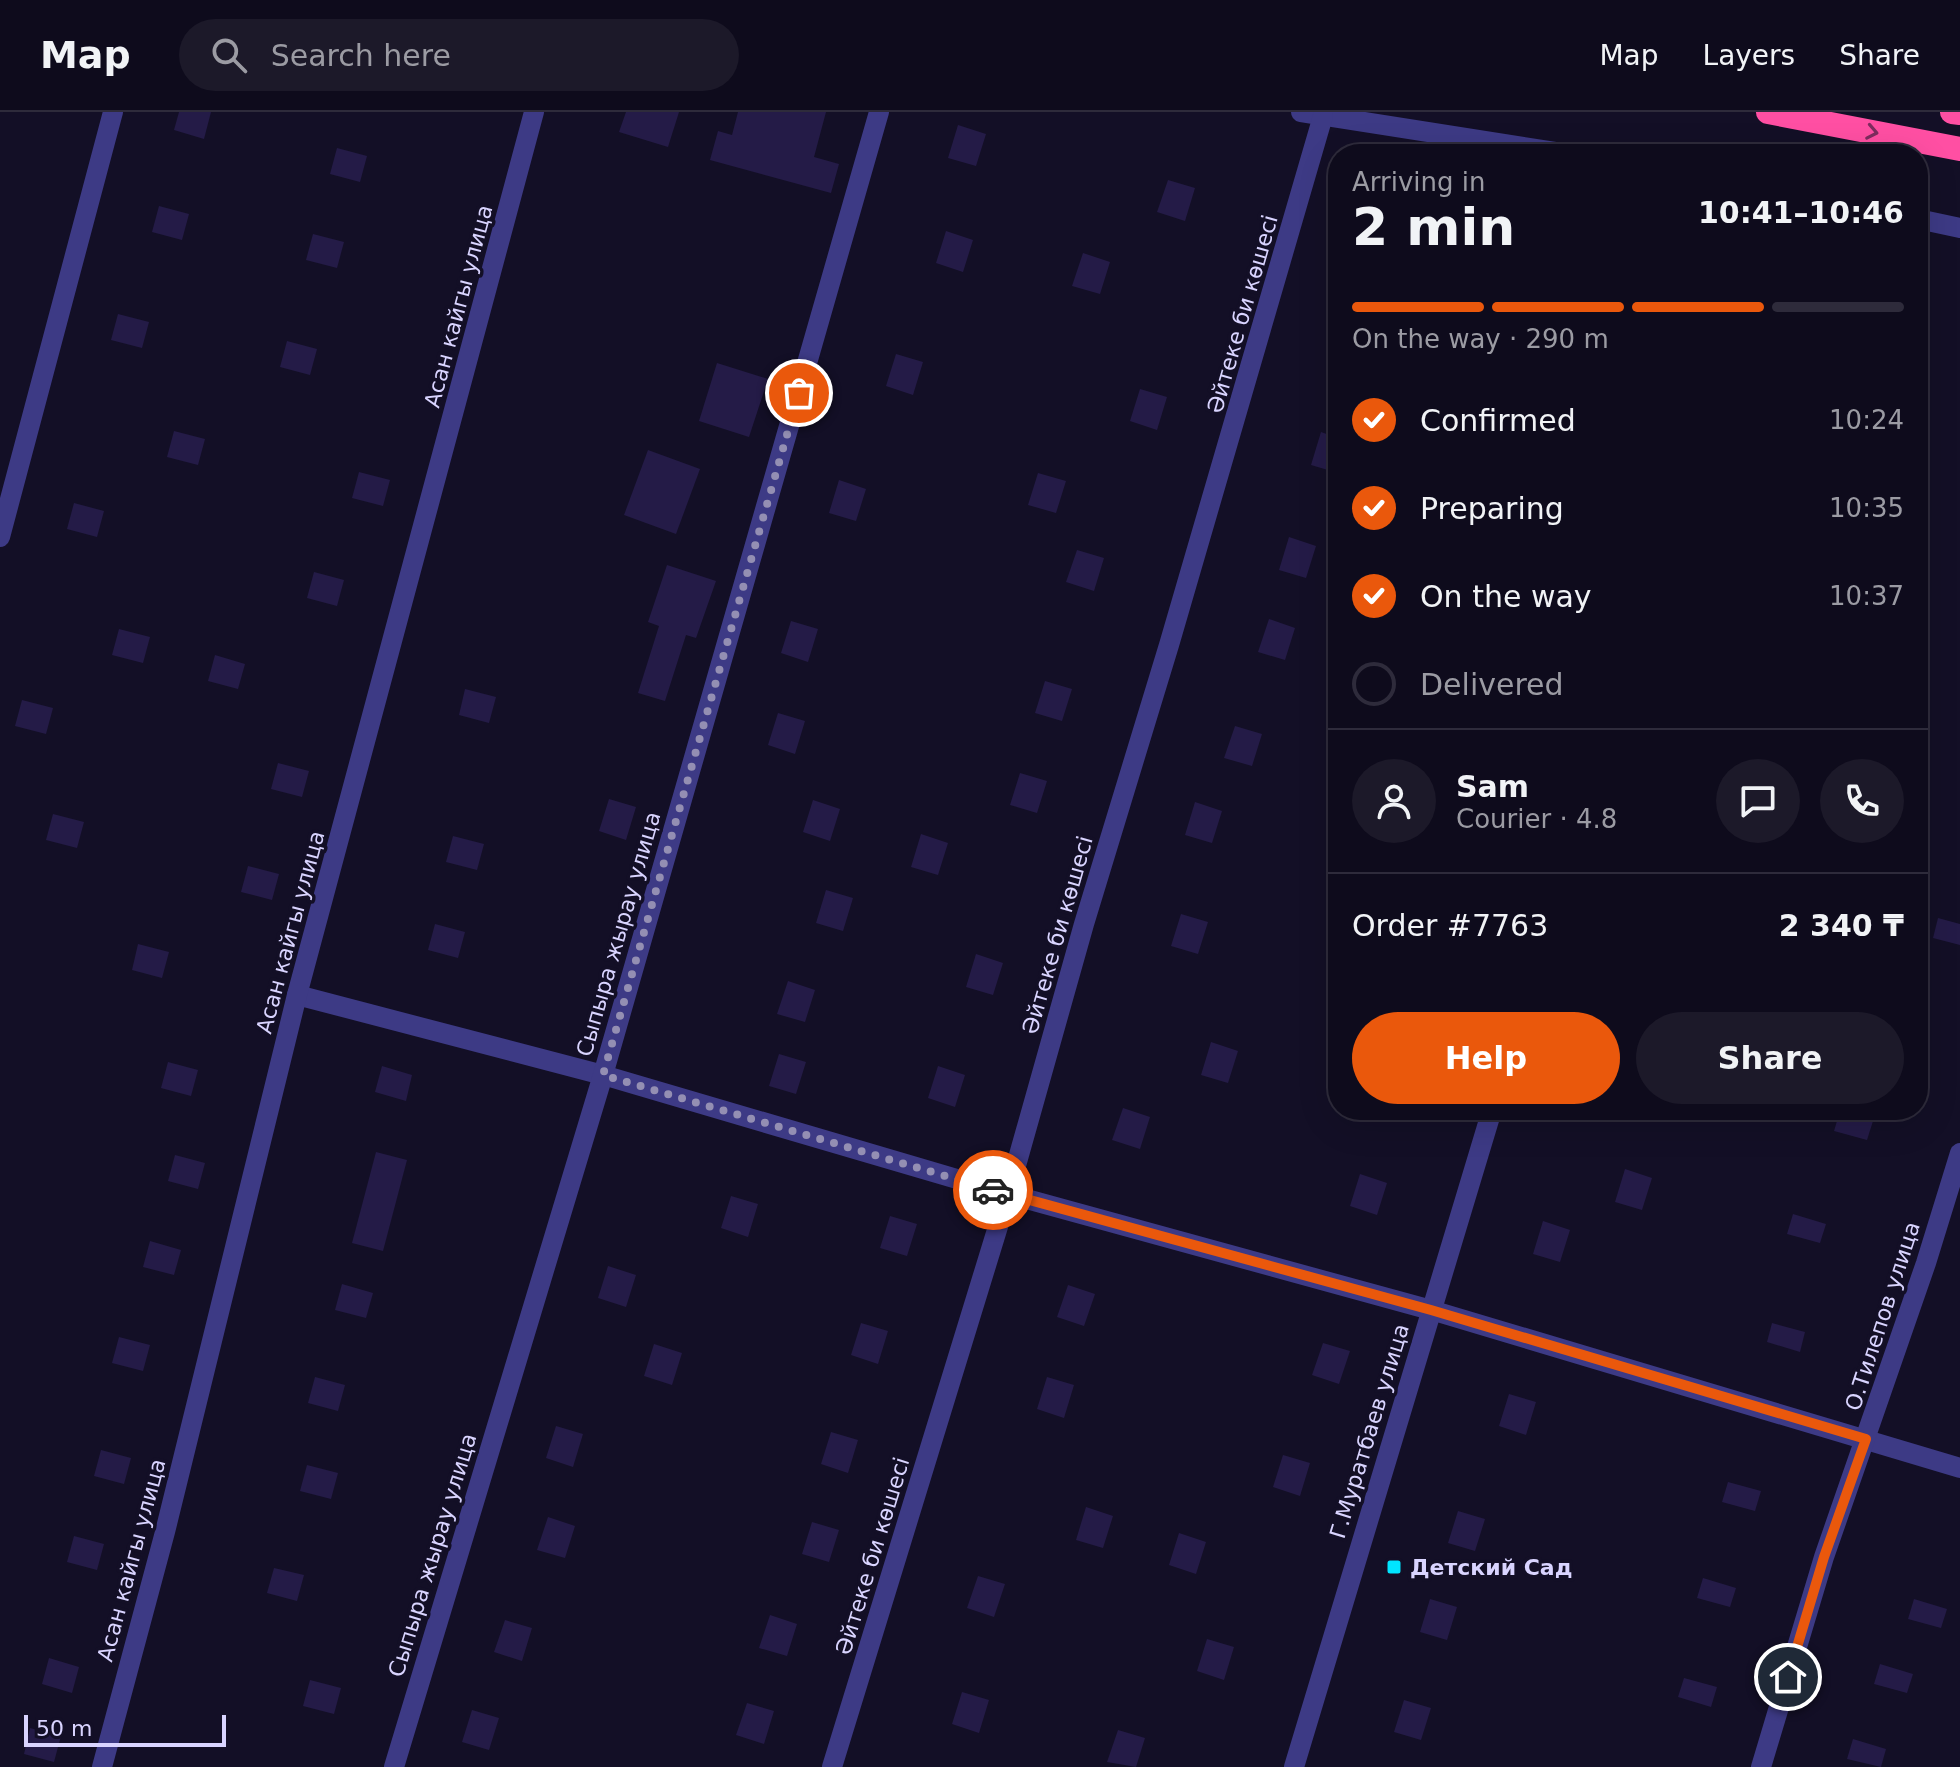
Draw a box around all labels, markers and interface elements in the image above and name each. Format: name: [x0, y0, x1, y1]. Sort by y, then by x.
search box: [179, 19, 739, 91]
text: Map: [40, 33, 131, 77]
icon: search: [207, 33, 251, 77]
text: Search here: [271, 38, 451, 73]
text: Map: [1599, 39, 1659, 72]
text: Layers: [1703, 39, 1795, 72]
text: Share: [1839, 39, 1920, 72]
one-way arrow: [1866, 122, 1879, 139]
text: Arriving in: [1352, 167, 1486, 197]
text: 10:41–10:46: [1698, 195, 1904, 230]
text: 2 min: [1352, 197, 1515, 257]
street label: Асан кайгы улица: [419, 202, 498, 410]
street label: Әйтеке би көшесі: [1202, 212, 1283, 416]
text: On the way · 290 m: [1352, 324, 1609, 354]
pin: [765, 359, 833, 427]
icon: bag: [777, 371, 821, 415]
icon: check: [1352, 398, 1396, 442]
text: Confirmed: [1420, 403, 1576, 438]
text: 10:24: [1829, 405, 1904, 435]
icon: check: [1352, 486, 1396, 530]
text: Preparing: [1420, 491, 1564, 526]
text: 10:35: [1829, 493, 1904, 523]
icon: check: [1352, 574, 1396, 618]
text: On the way: [1420, 579, 1592, 614]
text: 10:37: [1829, 581, 1904, 611]
text: Delivered: [1420, 667, 1564, 702]
button: person: [1352, 759, 1436, 843]
button: chat: [1716, 759, 1800, 843]
button: phone: [1820, 759, 1904, 843]
text: Sam: [1456, 769, 1529, 804]
text: Courier · 4.8: [1456, 804, 1617, 834]
street label: Сыпыра жырау улица: [572, 809, 665, 1059]
street label: Асан кайгы улица: [251, 828, 330, 1036]
street label: Әйтеке би көшесі: [1017, 833, 1098, 1037]
text: Order #7763: [1352, 908, 1548, 943]
text: 2 340 ₸: [1779, 908, 1904, 943]
button: Help: [1352, 1012, 1620, 1104]
button: Share: [1636, 1012, 1904, 1104]
courier: [953, 1150, 1033, 1230]
icon: car: [971, 1168, 1015, 1212]
street label: О.Тилепов улица: [1840, 1218, 1925, 1414]
street label: Г.Муратбаев улица: [1325, 1321, 1414, 1541]
street label: Сыпыра жырау улица: [383, 1430, 481, 1680]
street label: Әйтеке би көшесі: [831, 1454, 914, 1658]
street label: Асан кайгы улица: [92, 1456, 171, 1664]
place label: Детский Сад: [1410, 1555, 1573, 1580]
marker: Детский Сад: [1385, 1558, 1403, 1576]
pin: [1754, 1643, 1822, 1711]
icon: home: [1766, 1655, 1810, 1699]
scale bar: [24, 1711, 226, 1747]
text: 50 m: [36, 1716, 92, 1741]

